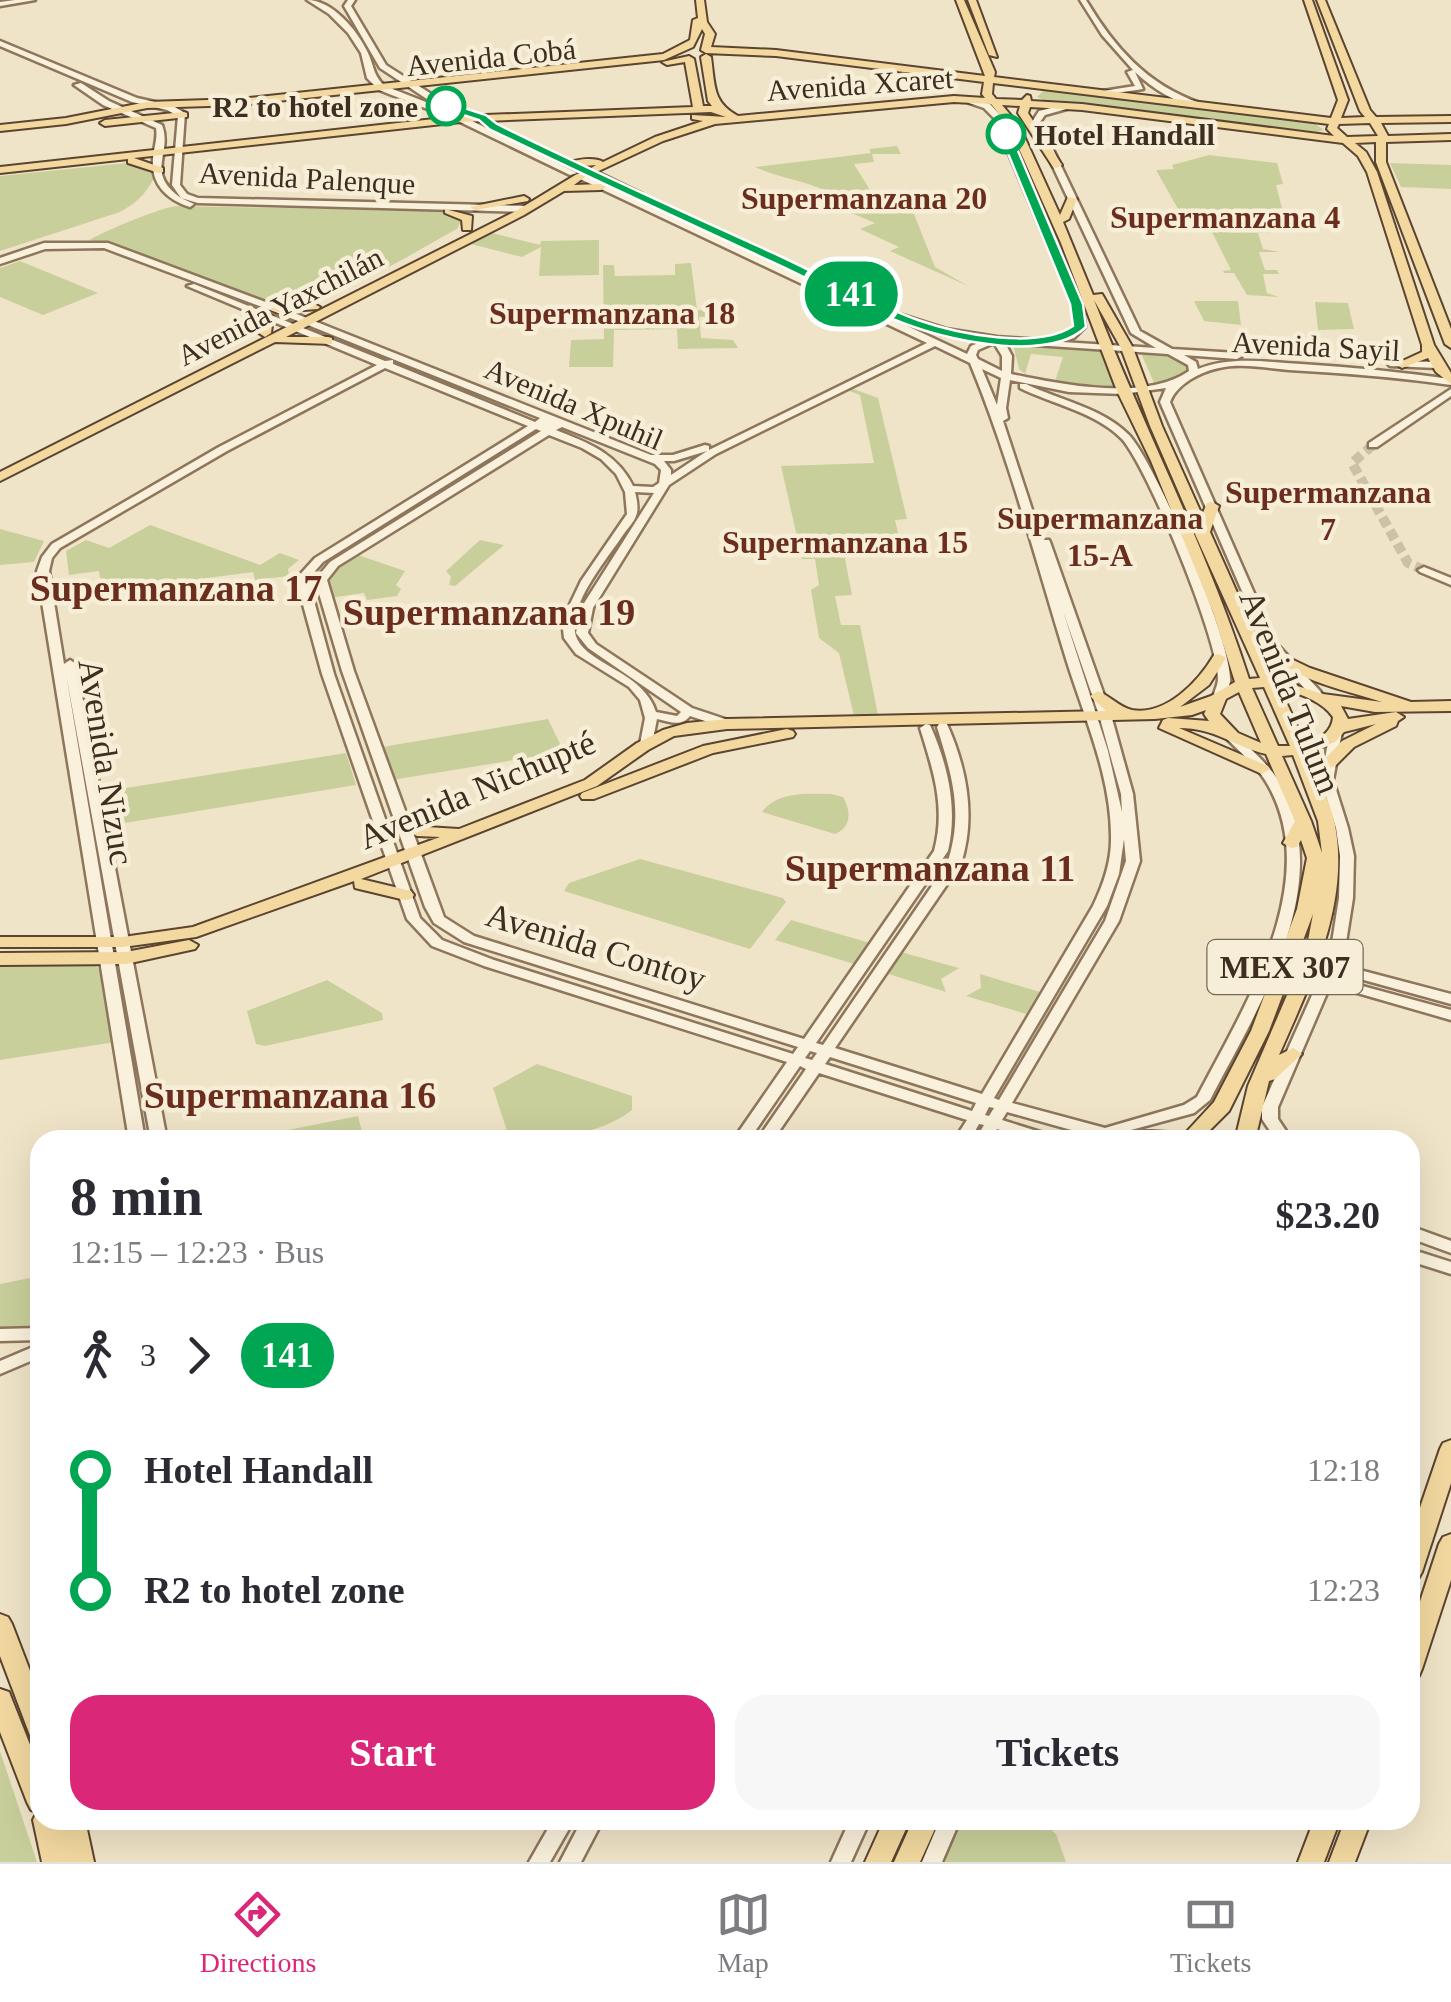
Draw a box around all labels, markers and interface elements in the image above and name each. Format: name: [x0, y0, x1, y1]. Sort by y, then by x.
street label: Avenida Cobá: [405, 32, 577, 82]
street label: Avenida Xcaret: [766, 61, 955, 107]
marker: R2 to hotel zone: [427, 87, 465, 125]
place label: R2 to hotel zone: [212, 90, 418, 123]
marker: Hotel Handall: [987, 115, 1025, 153]
place label: Hotel Handall: [1034, 118, 1215, 151]
street label: Avenida Palenque: [198, 156, 416, 200]
district label: Supermanzana 20: [741, 180, 987, 216]
district label: Supermanzana 4: [1110, 199, 1340, 235]
street label: Avenida Yaxchilán: [172, 240, 388, 372]
line badge: 141: [794, 262, 908, 326]
text: 141: [825, 275, 877, 314]
district label: Supermanzana 18: [489, 295, 735, 331]
street label: Avenida Sayil: [1231, 325, 1401, 367]
street label: Avenida Xpuhil: [480, 352, 668, 456]
district label: Supermanzana 7: [1225, 474, 1431, 547]
district label: Supermanzana 15-A: [997, 500, 1203, 573]
district label: Supermanzana 15: [722, 524, 968, 560]
district label: Supermanzana 17: [30, 567, 322, 609]
street label: Avenida Tulum: [1231, 584, 1349, 800]
district label: Supermanzana 19: [343, 591, 635, 633]
street label: Avenida Nizuc: [70, 656, 142, 868]
street label: Avenida Nichupté: [353, 723, 601, 857]
district label: Supermanzana 11: [785, 847, 1075, 889]
street label: Avenida Contoy: [481, 895, 711, 999]
road number: MEX 307: [1208, 940, 1362, 994]
district label: Supermanzana 16: [144, 1074, 436, 1116]
text: 8 min: [70, 1166, 203, 1227]
text: $23.20: [1276, 1194, 1380, 1236]
text: 12:15 – 12:23 · Bus: [70, 1234, 324, 1270]
icon: walk: [70, 1328, 125, 1383]
icon: forward: [171, 1328, 226, 1383]
text: 141: [261, 1336, 314, 1375]
text: 3: [140, 1337, 156, 1373]
text: Hotel Handall: [144, 1449, 373, 1491]
text: 12:18: [1307, 1452, 1380, 1488]
text: R2 to hotel zone: [144, 1569, 405, 1611]
text: 12:23: [1307, 1572, 1380, 1608]
button: Start: [70, 1695, 715, 1810]
button: Tickets: [735, 1695, 1380, 1810]
tab: Directions: [200, 1887, 316, 1979]
tab: Map: [716, 1887, 771, 1979]
tab: Tickets: [1170, 1887, 1251, 1979]

